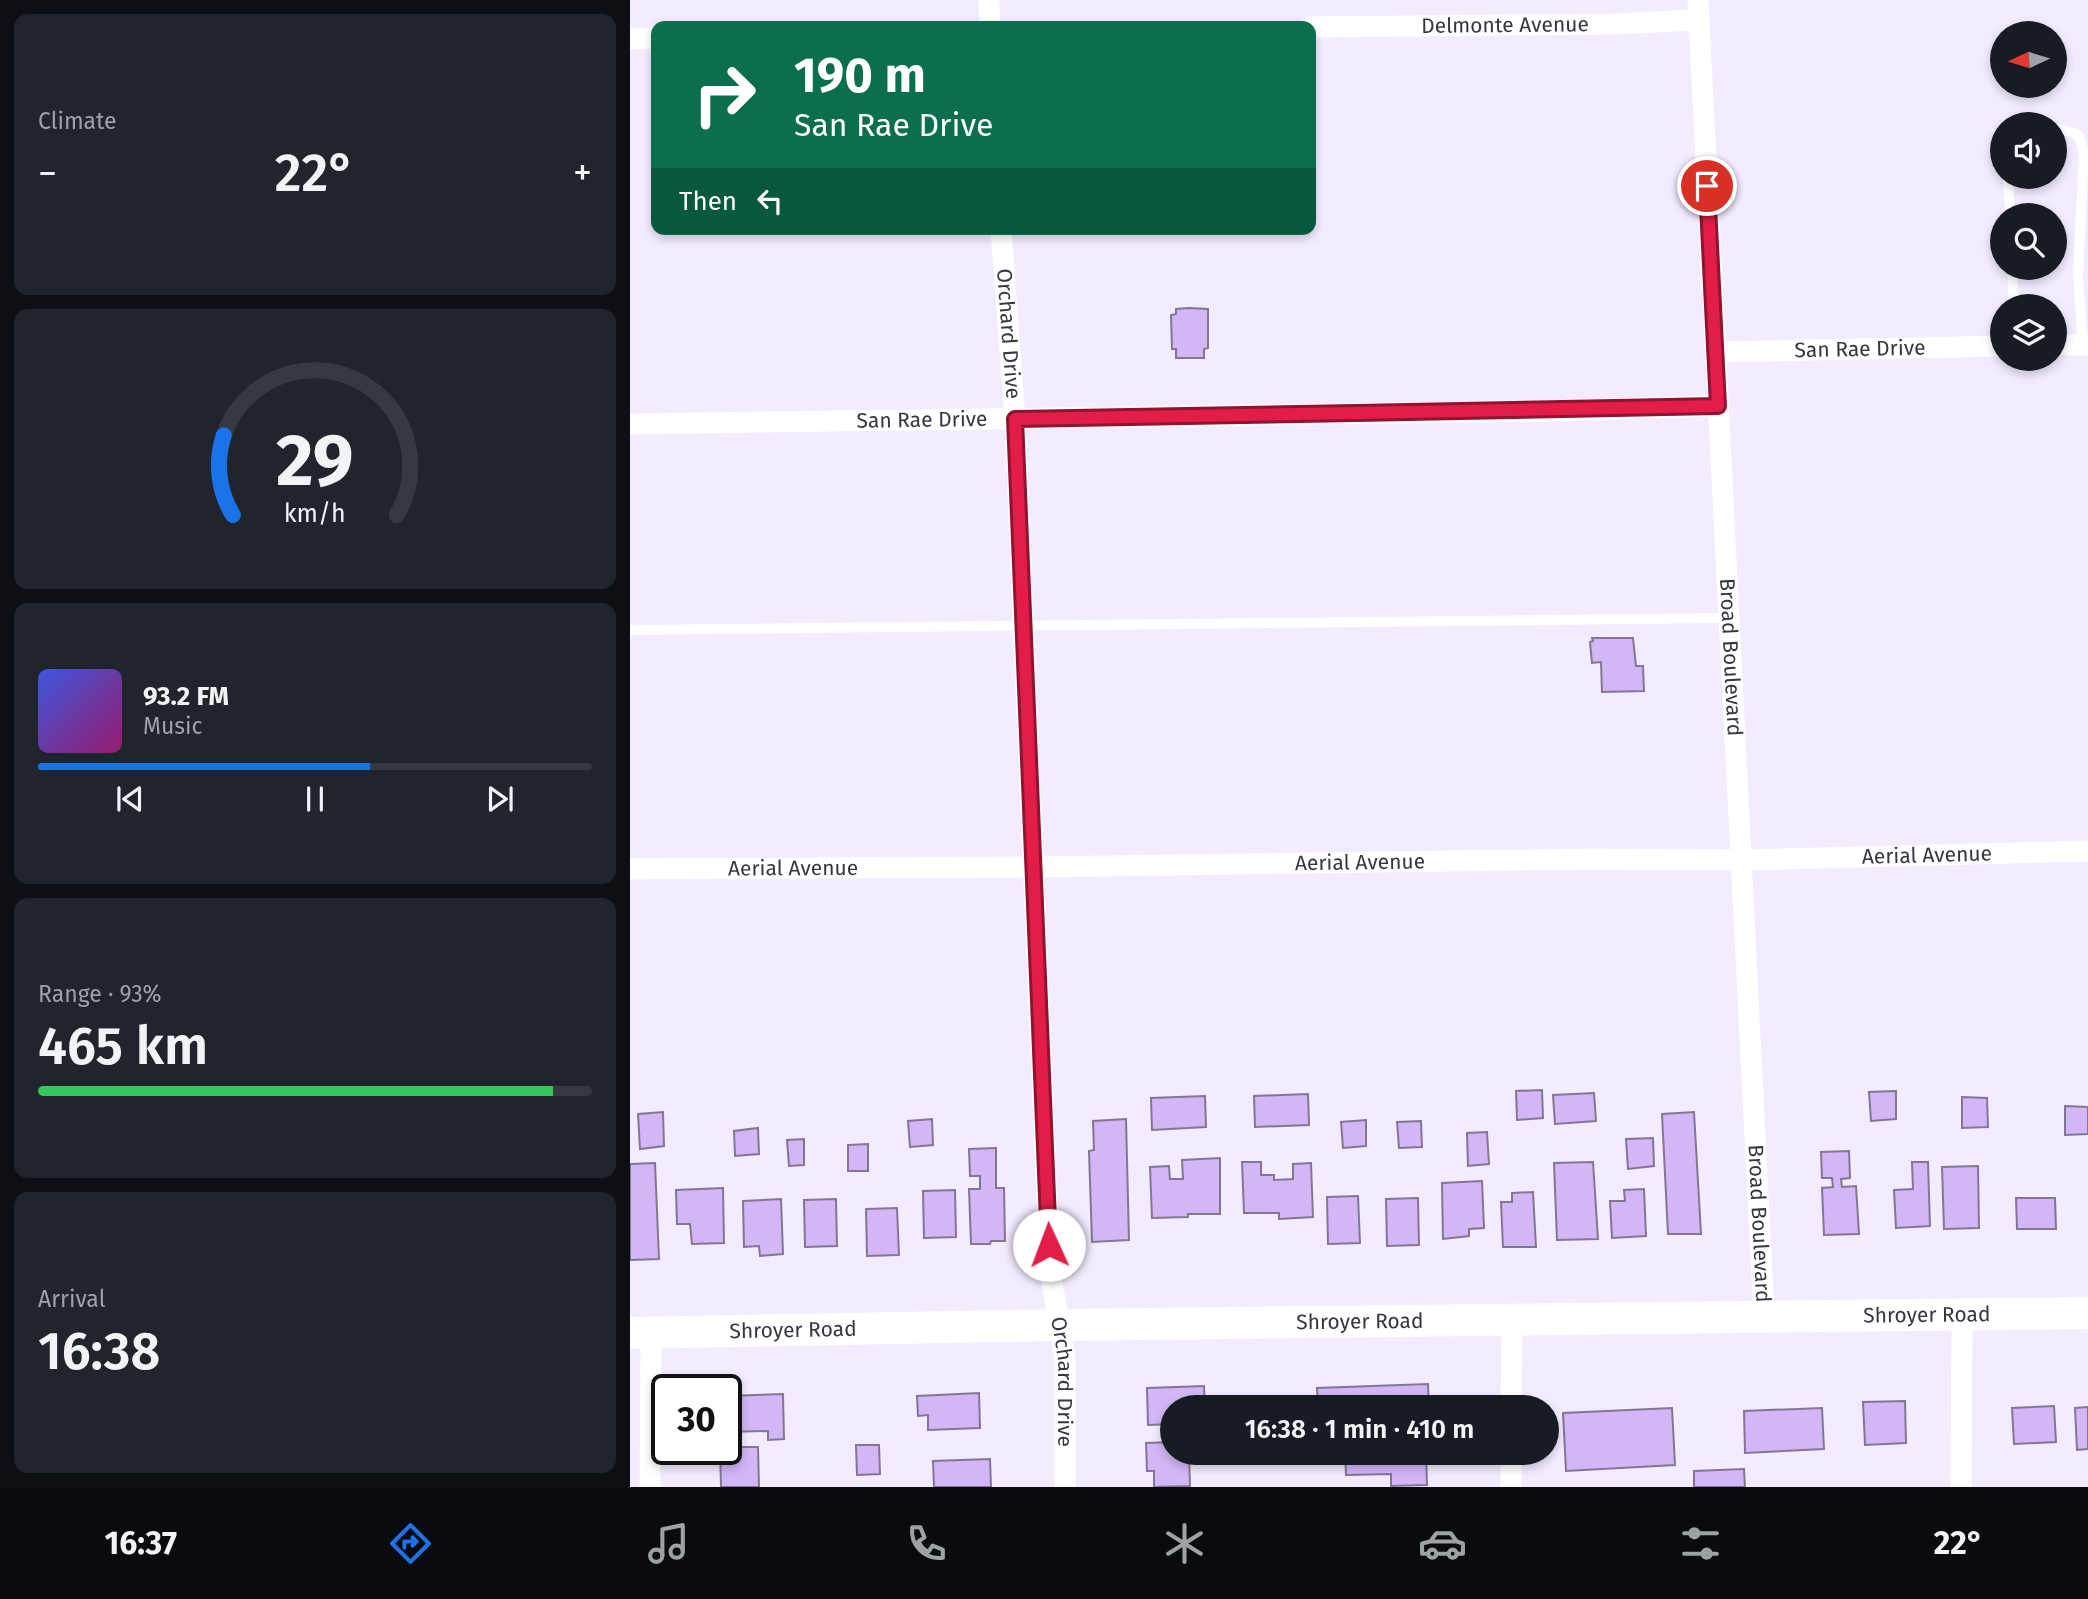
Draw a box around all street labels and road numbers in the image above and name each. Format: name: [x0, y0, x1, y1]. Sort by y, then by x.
street label: Delmonte Avenue: [1421, 11, 1589, 39]
street label: Orchard Drive: [991, 268, 1026, 400]
street label: San Rae Drive: [1794, 335, 1926, 363]
street label: San Rae Drive: [856, 406, 988, 434]
street label: Broad Boulevard: [1714, 578, 1748, 737]
street label: Aerial Avenue: [1861, 840, 1992, 870]
street label: Aerial Avenue: [1295, 848, 1425, 876]
street label: Aerial Avenue: [728, 855, 858, 882]
street label: Broad Boulevard: [1742, 1144, 1776, 1303]
street label: Shroyer Road: [1863, 1301, 1991, 1329]
street label: Shroyer Road: [1296, 1308, 1424, 1335]
street label: Orchard Drive: [1045, 1315, 1078, 1447]
street label: Shroyer Road: [729, 1316, 857, 1344]

